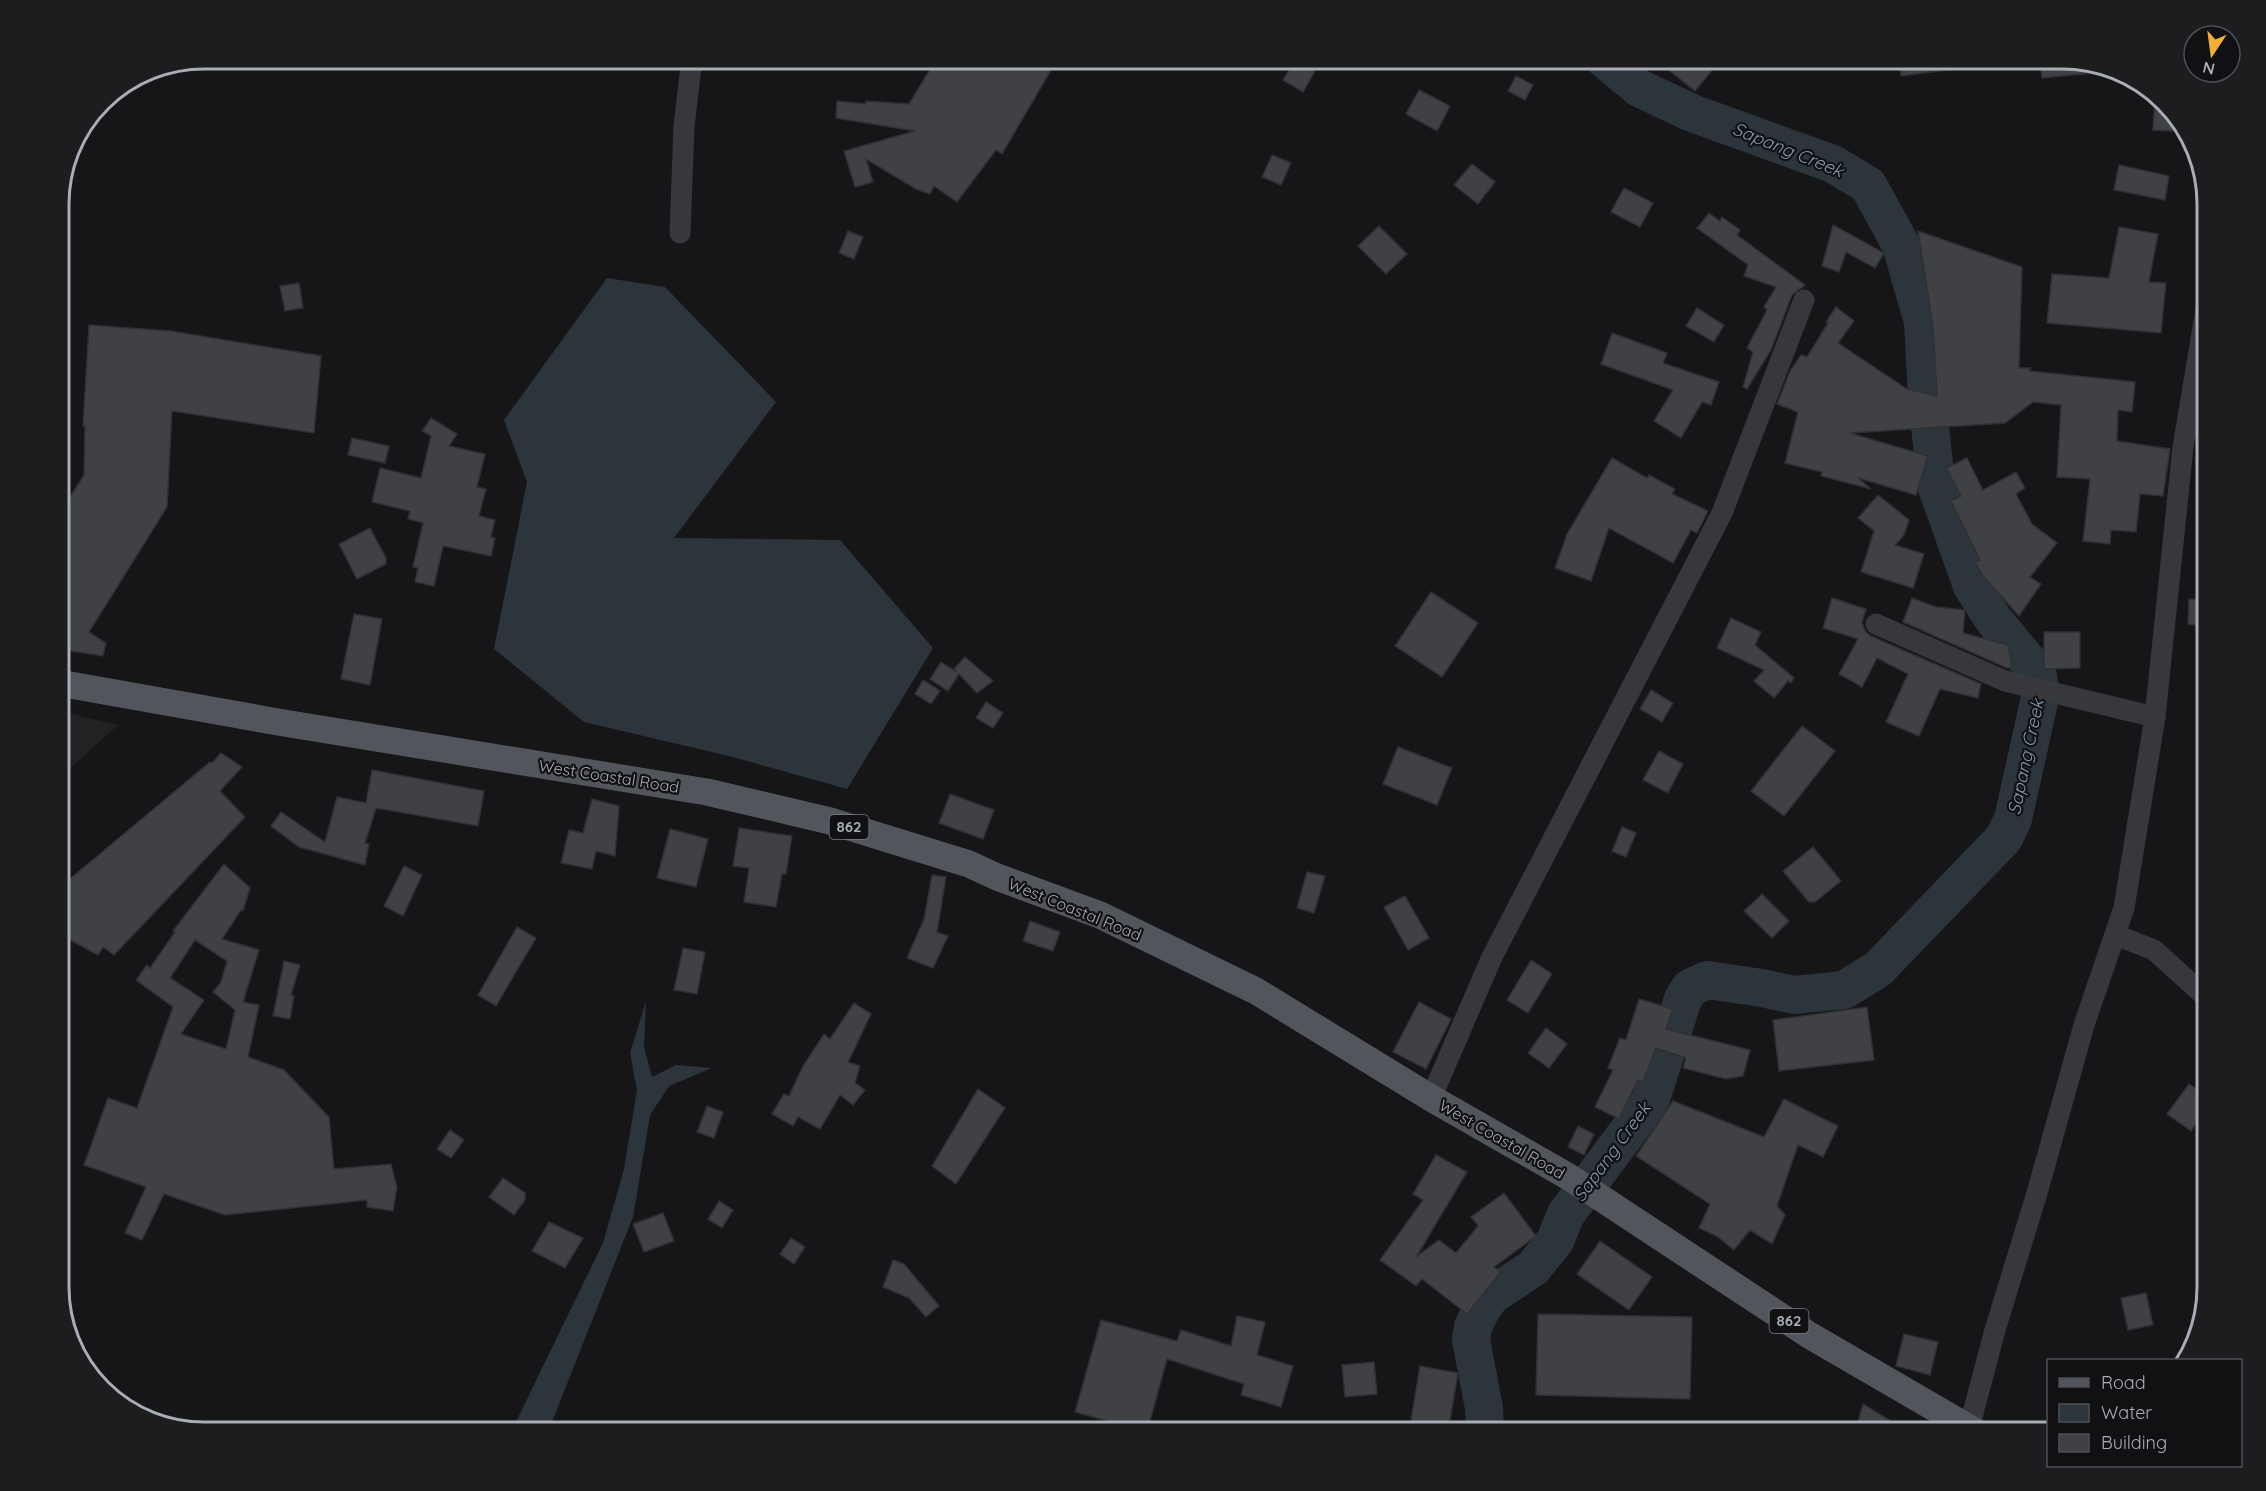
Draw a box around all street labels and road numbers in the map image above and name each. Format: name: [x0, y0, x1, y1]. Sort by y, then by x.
street label: West Coastal Road: [537, 755, 681, 797]
road number: 862: [830, 815, 868, 839]
street label: West Coastal Road: [1006, 873, 1144, 945]
street label: West Coastal Road: [1436, 1095, 1568, 1183]
road number: 862: [1770, 1309, 1808, 1333]

